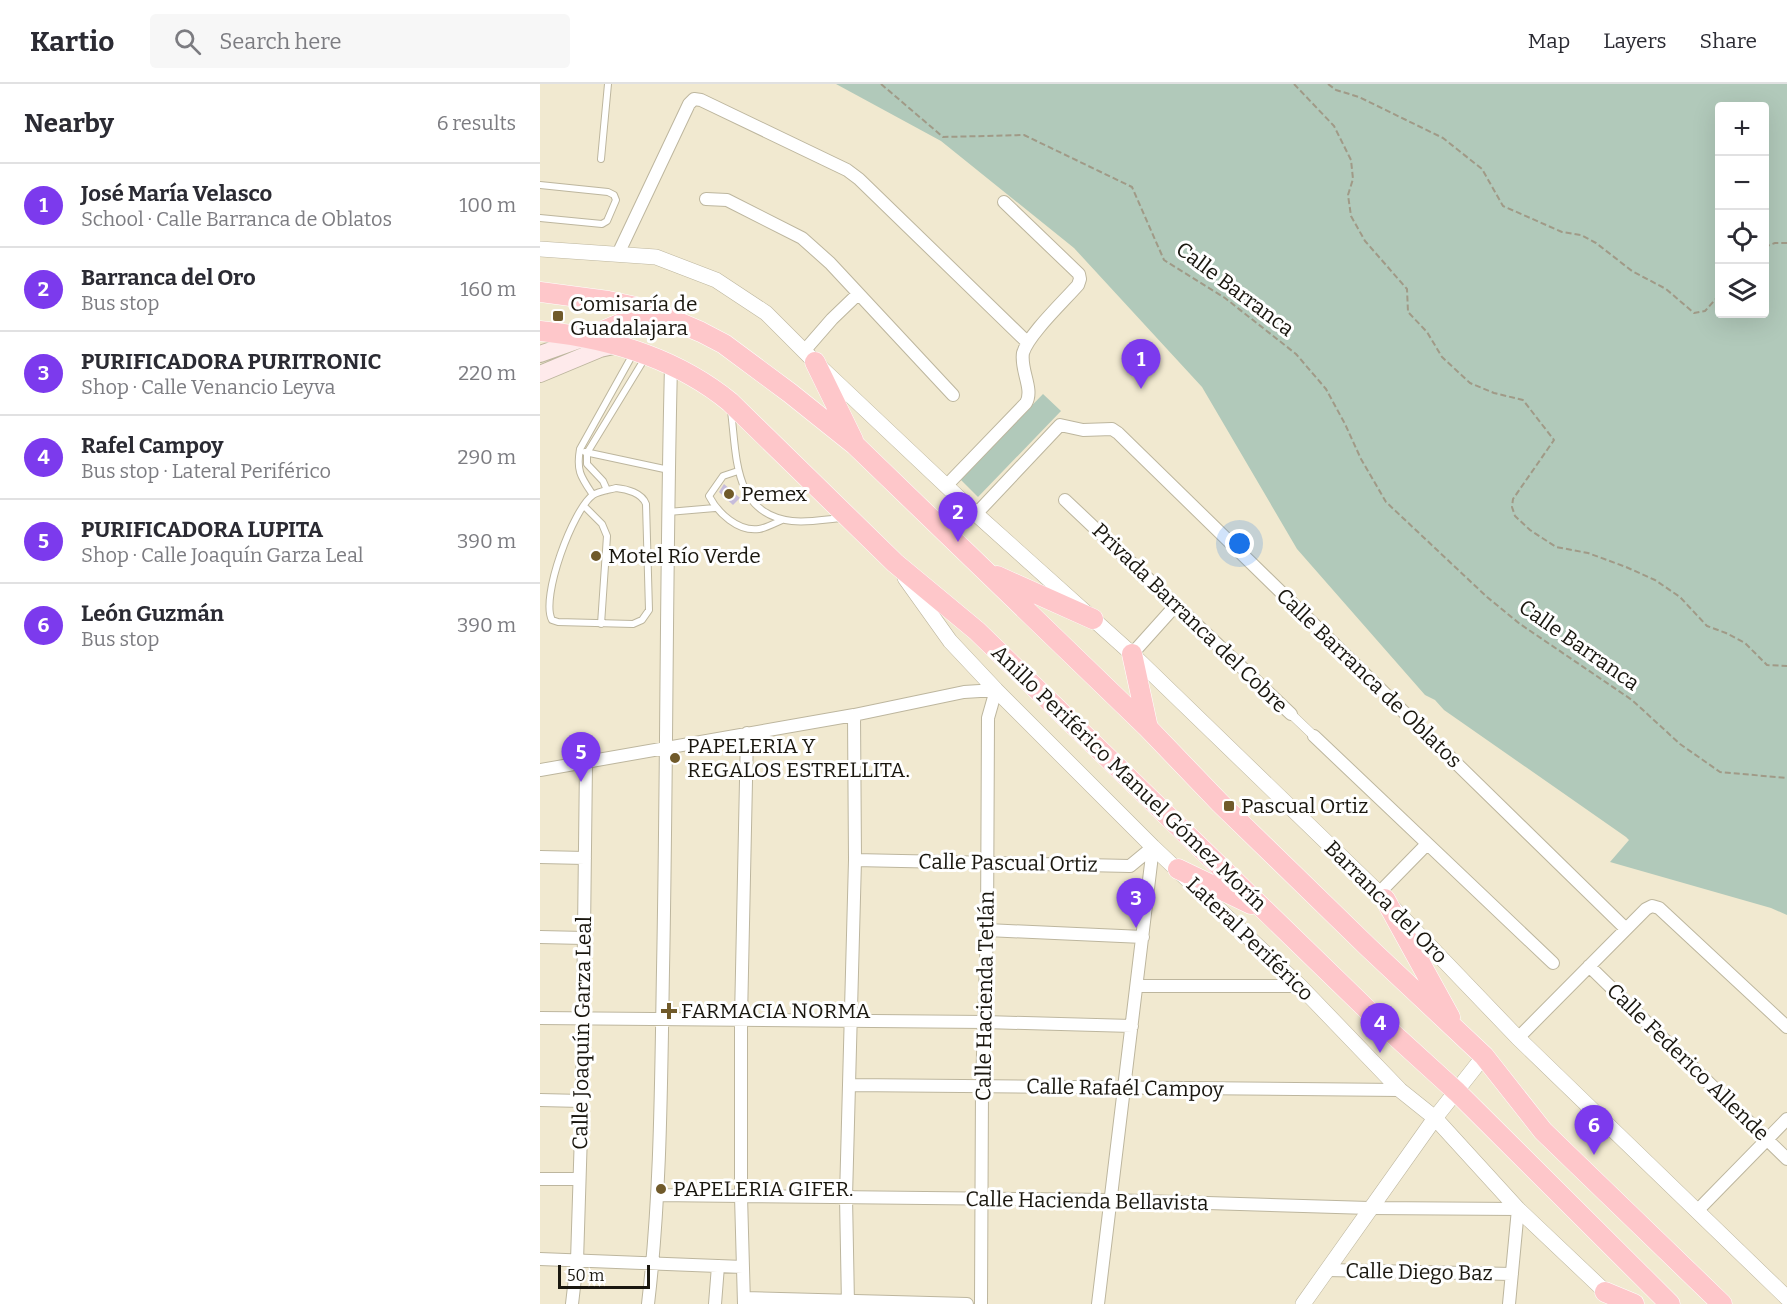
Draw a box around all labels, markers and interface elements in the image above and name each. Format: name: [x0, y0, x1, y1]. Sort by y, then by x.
search box: [150, 14, 570, 68]
text: Kartio: [30, 25, 114, 58]
icon: search: [171, 25, 204, 58]
text: Search here: [219, 28, 341, 55]
text: Map: [1528, 28, 1570, 54]
text: Layers: [1603, 28, 1667, 54]
text: Share: [1700, 28, 1757, 54]
map controls: [1715, 102, 1769, 318]
button: +: [1715, 102, 1769, 156]
text: Nearby: [24, 108, 114, 139]
text: 6 results: [437, 111, 516, 135]
button: −: [1715, 156, 1769, 210]
text: José María Velasco: [81, 180, 272, 207]
text: 1: [39, 193, 48, 217]
text: 100 m: [459, 193, 516, 217]
text: School · Calle Barranca de Oblatos: [81, 207, 392, 231]
button: locate: [1715, 210, 1769, 264]
street label: Calle Barranca: [1171, 236, 1300, 342]
text: Barranca del Oro: [81, 264, 256, 291]
button: layers: [1715, 264, 1769, 318]
text: 2: [38, 277, 49, 301]
text: 160 m: [460, 277, 516, 301]
text: Bus stop: [81, 291, 159, 315]
place label: Comisaría de Guadalajara: [570, 291, 697, 341]
marker: Comisaría de Guadalajara: [551, 309, 565, 323]
pin: 1: [1122, 340, 1160, 389]
text: PURIFICADORA PURITRONIC: [81, 348, 381, 375]
text: 3: [38, 361, 49, 385]
text: 220 m: [458, 361, 516, 385]
text: Shop · Calle Venancio Leyva: [81, 375, 335, 399]
text: Rafel Campoy: [81, 432, 224, 459]
text: 4: [37, 445, 50, 469]
text: 290 m: [458, 445, 516, 469]
text: Bus stop · Lateral Periférico: [81, 459, 331, 483]
place label: Pemex: [741, 481, 807, 507]
marker: Pemex: [722, 487, 736, 501]
pin: 2: [938, 492, 978, 542]
text: PURIFICADORA LUPITA: [81, 516, 323, 543]
street label: Privada Barranca del Cobre: [1087, 518, 1293, 718]
text: 5: [38, 529, 49, 553]
text: 390 m: [457, 529, 516, 553]
your location: [1225, 529, 1254, 558]
text: Shop · Calle Joaquín Garza Leal: [81, 543, 364, 567]
place label: Motel Río Verde: [608, 543, 761, 569]
marker: Motel Río Verde: [589, 549, 603, 563]
street label: Calle Barranca de Oblatos: [1271, 583, 1467, 773]
street label: Calle Barranca: [1514, 594, 1645, 696]
text: León Guzmán: [81, 600, 224, 627]
text: 6: [38, 613, 49, 637]
text: 390 m: [457, 613, 516, 637]
text: Bus stop: [81, 627, 159, 651]
street label: Anillo Periférico Manuel Gómez Morín: [986, 639, 1272, 917]
pin: 5: [562, 732, 600, 782]
place label: PAPELERIA Y REGALOS ESTRELLITA.: [687, 733, 910, 783]
marker: PAPELERIA Y REGALOS ESTRELLITA.: [668, 751, 682, 765]
place label: Pascual Ortiz: [1241, 793, 1368, 819]
marker: Pascual Ortiz: [1222, 799, 1236, 813]
street label: Barranca del Oro: [1319, 835, 1453, 969]
street label: Calle Pascual Ortiz: [918, 848, 1098, 878]
street label: Lateral Periférico: [1181, 872, 1319, 1006]
pin: 3: [1116, 878, 1156, 928]
street label: Calle Hacienda Tetlán: [970, 891, 1000, 1101]
street label: Calle Joaquín Garza Leal: [567, 916, 597, 1150]
street label: Calle Federico Allende: [1601, 978, 1775, 1146]
place label: FARMACIA NORMA: [681, 998, 870, 1024]
marker: FARMACIA NORMA: [662, 1004, 676, 1018]
pin: 4: [1360, 1004, 1400, 1053]
street label: Calle Rafaél Campoy: [1026, 1073, 1225, 1103]
pin: 6: [1574, 1106, 1614, 1155]
place label: PAPELERIA GIFER.: [673, 1176, 853, 1202]
marker: PAPELERIA GIFER.: [654, 1182, 668, 1196]
street label: Calle Hacienda Bellavista: [965, 1186, 1209, 1216]
street label: Calle Diego Baz: [1345, 1258, 1493, 1286]
scale bar: [558, 1262, 650, 1290]
text: 50 m: [567, 1266, 604, 1285]

